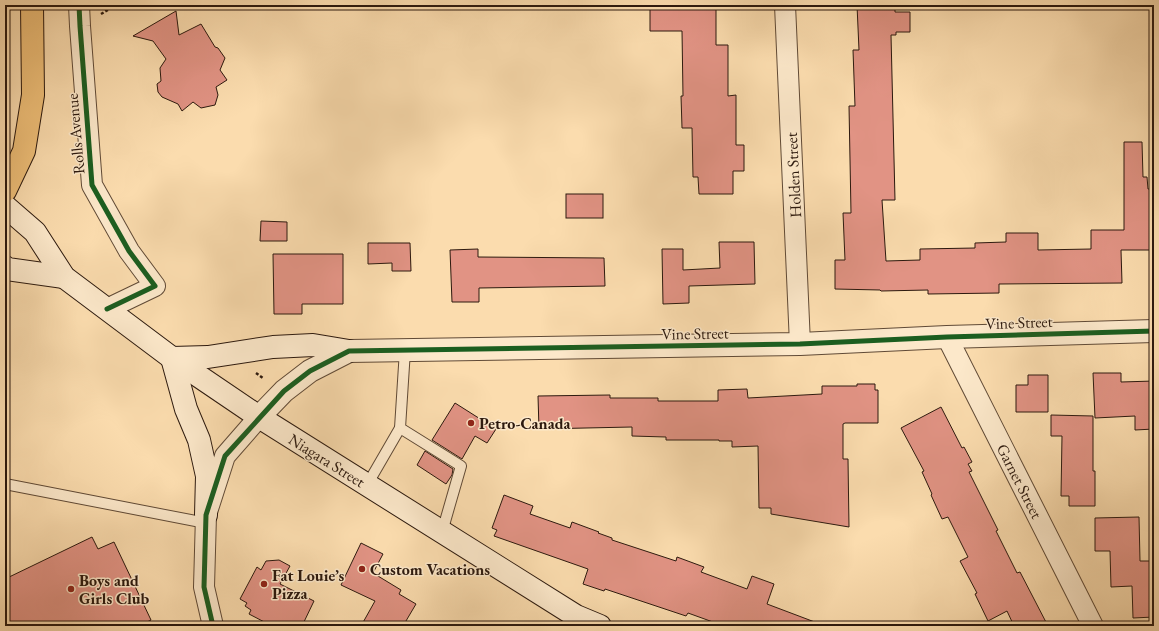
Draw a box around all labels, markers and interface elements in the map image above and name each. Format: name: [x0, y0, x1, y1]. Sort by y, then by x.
street label: Rolls Avenue: [62, 93, 89, 175]
street label: Holden Street: [781, 132, 806, 218]
street label: Vine Street: [985, 311, 1053, 334]
street label: Vine Street: [661, 322, 729, 345]
place label: Petro-Canada: [479, 413, 572, 434]
marker: Petro-Canada: [466, 418, 476, 428]
street label: Niagara Street: [285, 429, 369, 492]
street label: Garnet Street: [992, 440, 1047, 522]
place label: Custom Vacations: [370, 559, 490, 580]
marker: Custom Vacations: [357, 564, 367, 574]
place label: Fat Louie’s Pizza: [272, 565, 344, 604]
place label: Boys and Girls Club: [79, 570, 150, 609]
marker: Fat Louie’s Pizza: [259, 579, 269, 589]
marker: Boys and Girls Club: [66, 584, 76, 594]

